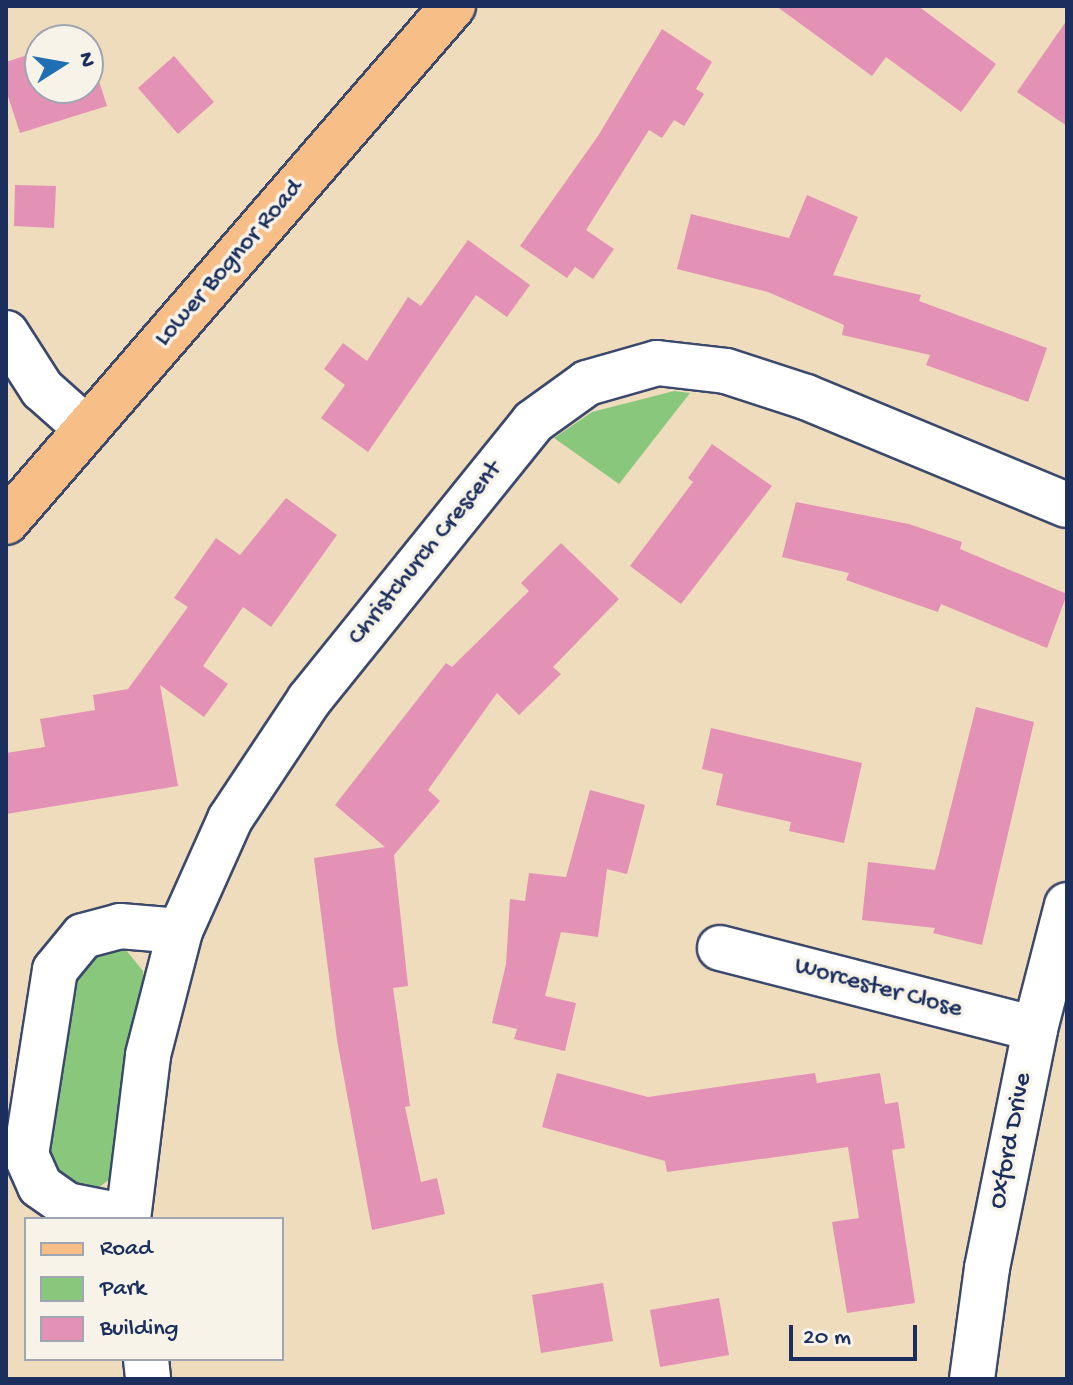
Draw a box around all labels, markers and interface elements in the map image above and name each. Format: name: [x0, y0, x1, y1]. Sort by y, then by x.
north arrow: [24, 24, 104, 104]
text: N: [71, 50, 100, 69]
street label: Lower Bognor Road: [149, 174, 311, 354]
street label: Christchurch Crescent: [342, 456, 510, 652]
street label: Worcester Close: [791, 952, 965, 1026]
street label: Oxford Drive: [984, 1070, 1040, 1212]
legend: [24, 1217, 284, 1361]
text: Road: [100, 1235, 152, 1264]
text: Park: [100, 1275, 146, 1304]
scale bar: [793, 1309, 921, 1359]
text: Building: [100, 1315, 178, 1344]
text: 20 m: [803, 1324, 851, 1353]

